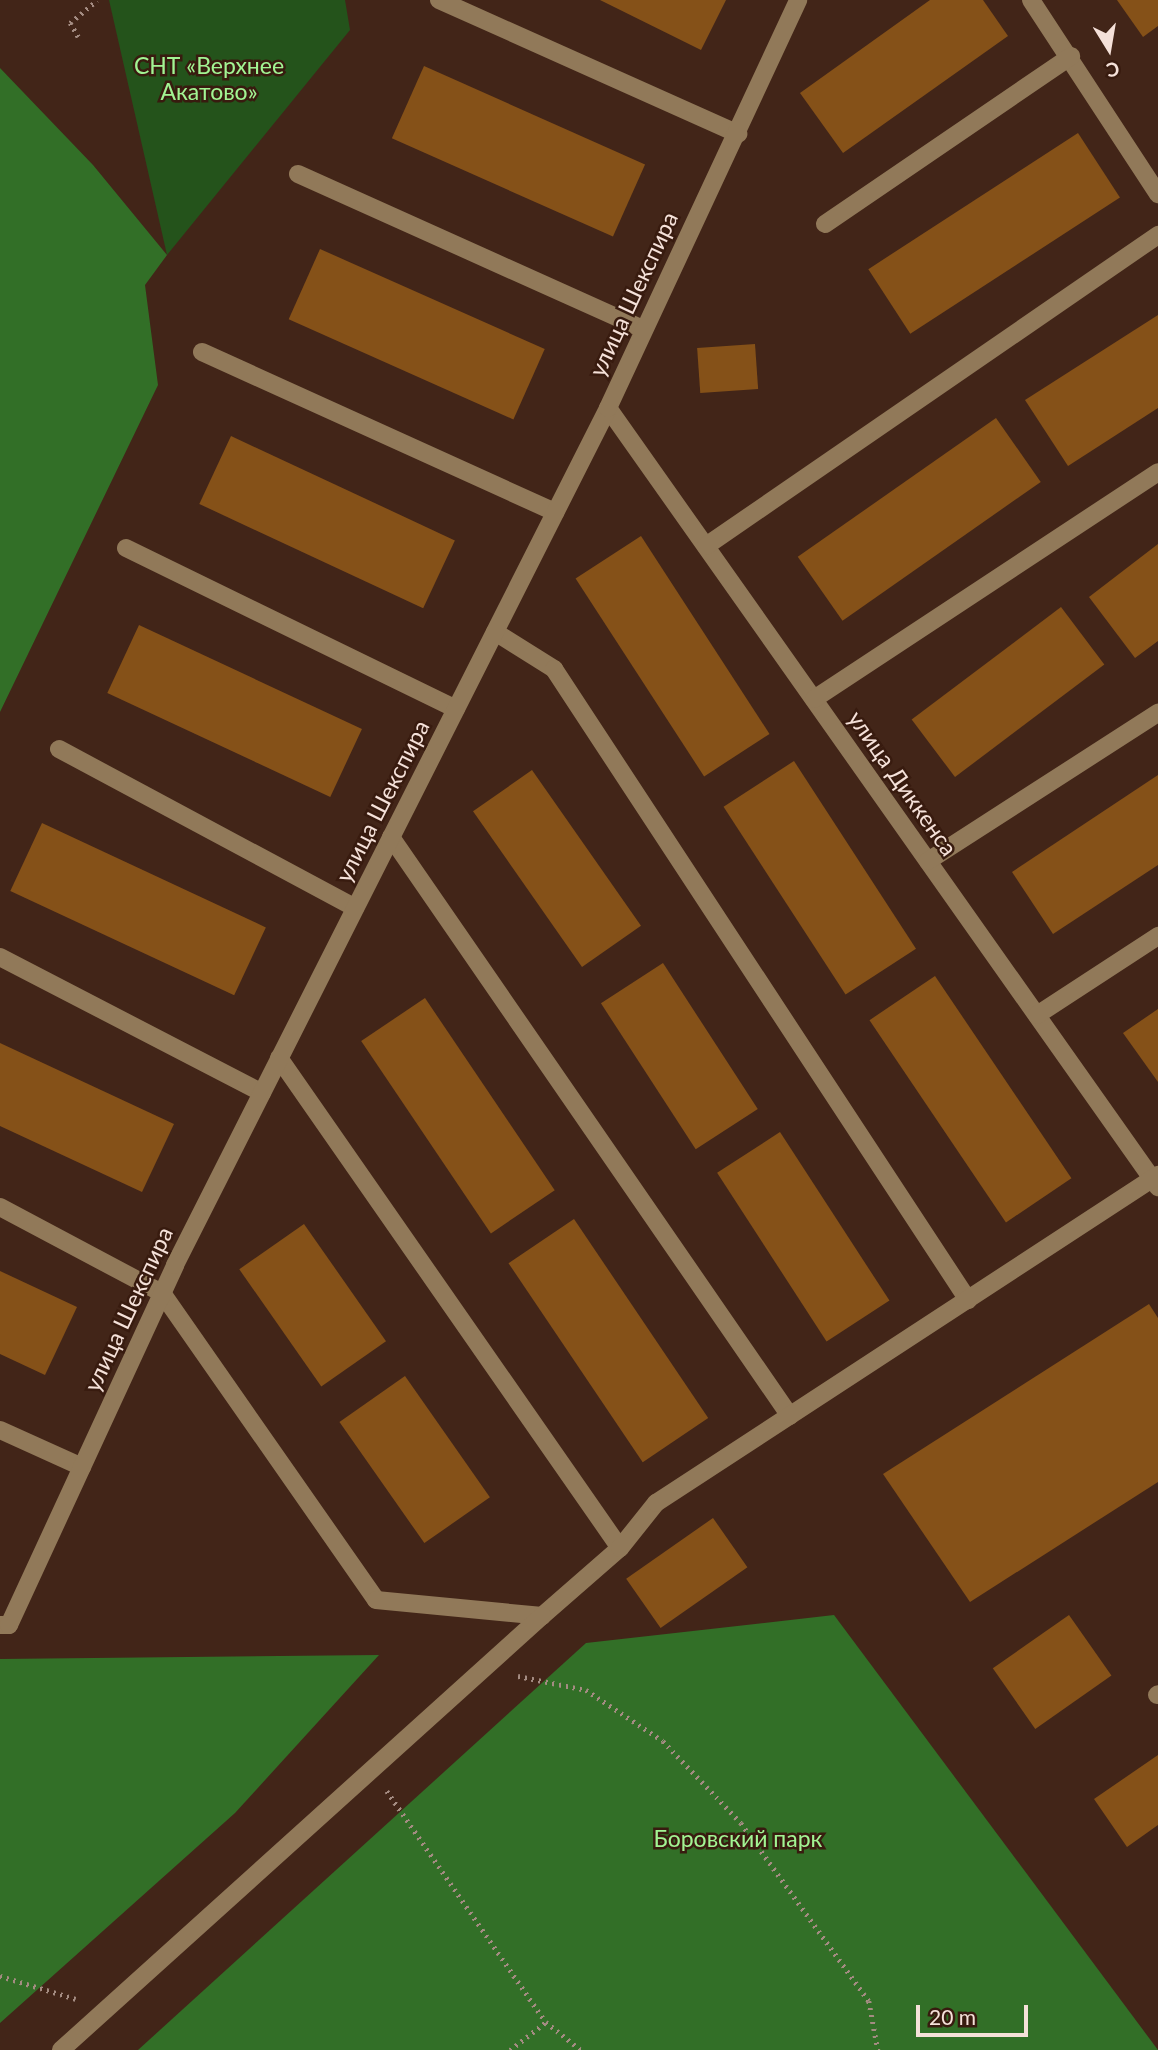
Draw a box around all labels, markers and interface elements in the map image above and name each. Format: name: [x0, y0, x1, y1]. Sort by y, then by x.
north arrow: [1074, 14, 1144, 84]
park label: СНТ «Верхнее Акатово»: [134, 51, 284, 105]
text: С: [1105, 58, 1121, 83]
street label: улица Шекспира: [583, 207, 683, 381]
street label: улица Диккенса: [843, 705, 963, 861]
street label: улица Шекспира: [329, 715, 435, 887]
street label: улица Шекспира: [78, 1222, 178, 1396]
park label: Боровский парк: [654, 1824, 822, 1852]
scale bar: [920, 1990, 1032, 2034]
text: 20 m: [929, 2004, 976, 2029]

